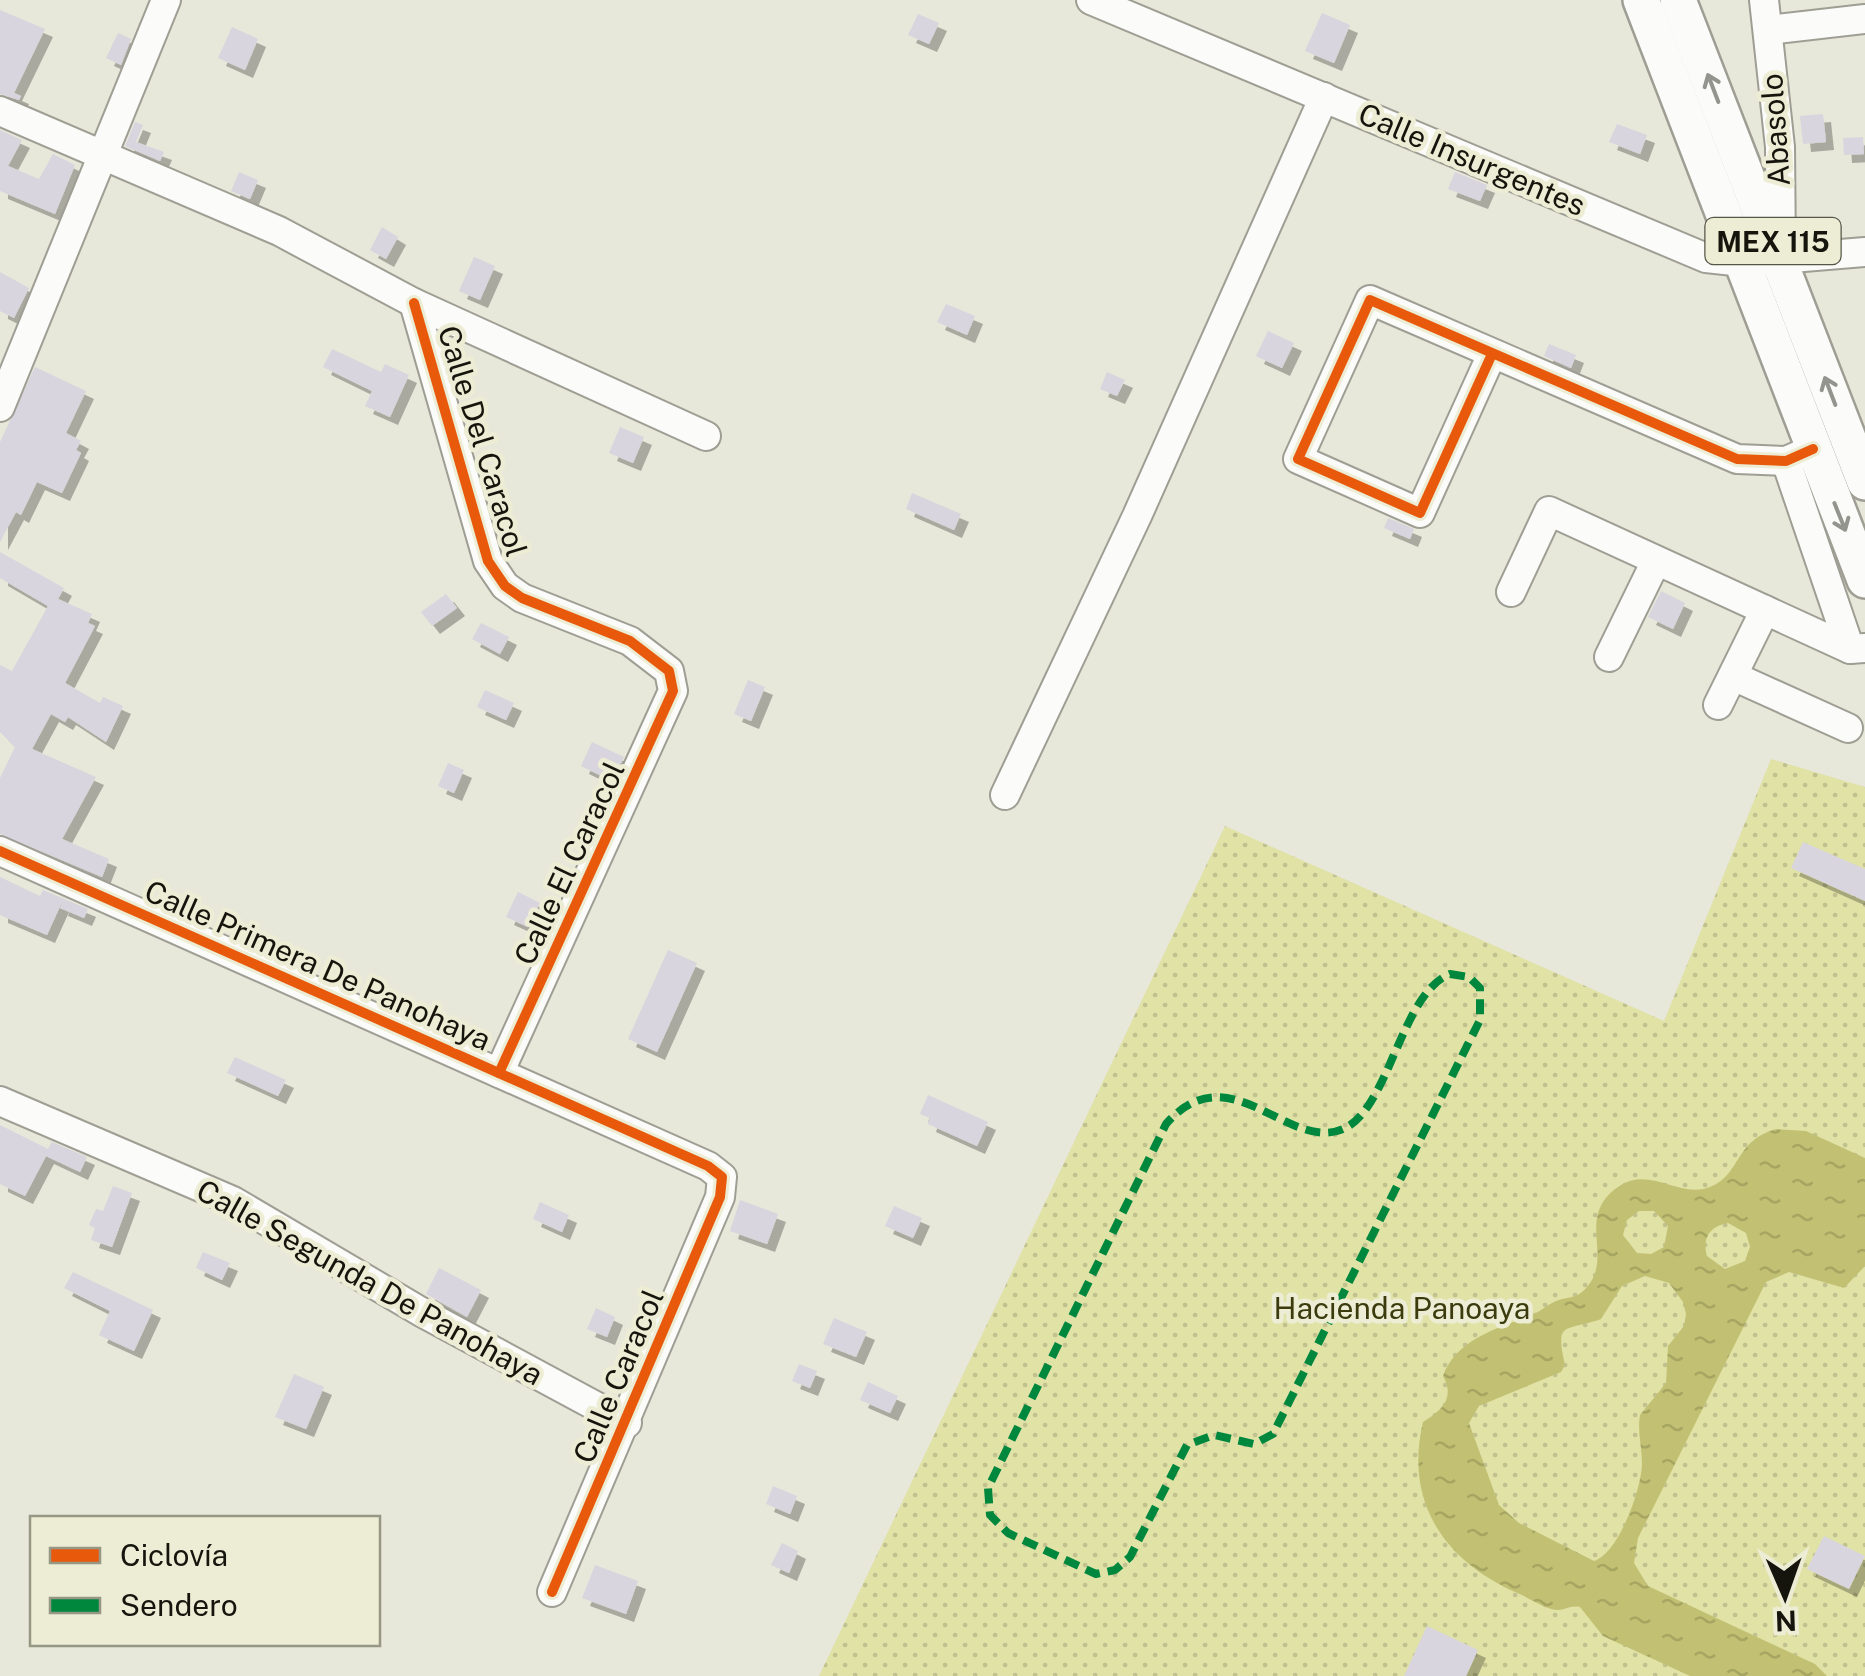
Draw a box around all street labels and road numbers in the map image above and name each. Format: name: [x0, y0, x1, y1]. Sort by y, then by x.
street label: Abasolo: [1753, 72, 1797, 188]
street label: Calle Insurgentes: [1353, 95, 1591, 223]
road number: MEX 115: [1706, 218, 1840, 264]
street label: Calle Del Caracol: [431, 321, 535, 561]
street label: Calle El Caracol: [506, 756, 632, 970]
street label: Calle Primera De Panohaya: [140, 872, 496, 1058]
street label: Calle Segunda De Panohaya: [191, 1172, 549, 1392]
street label: Calle Caracol: [565, 1284, 671, 1468]

